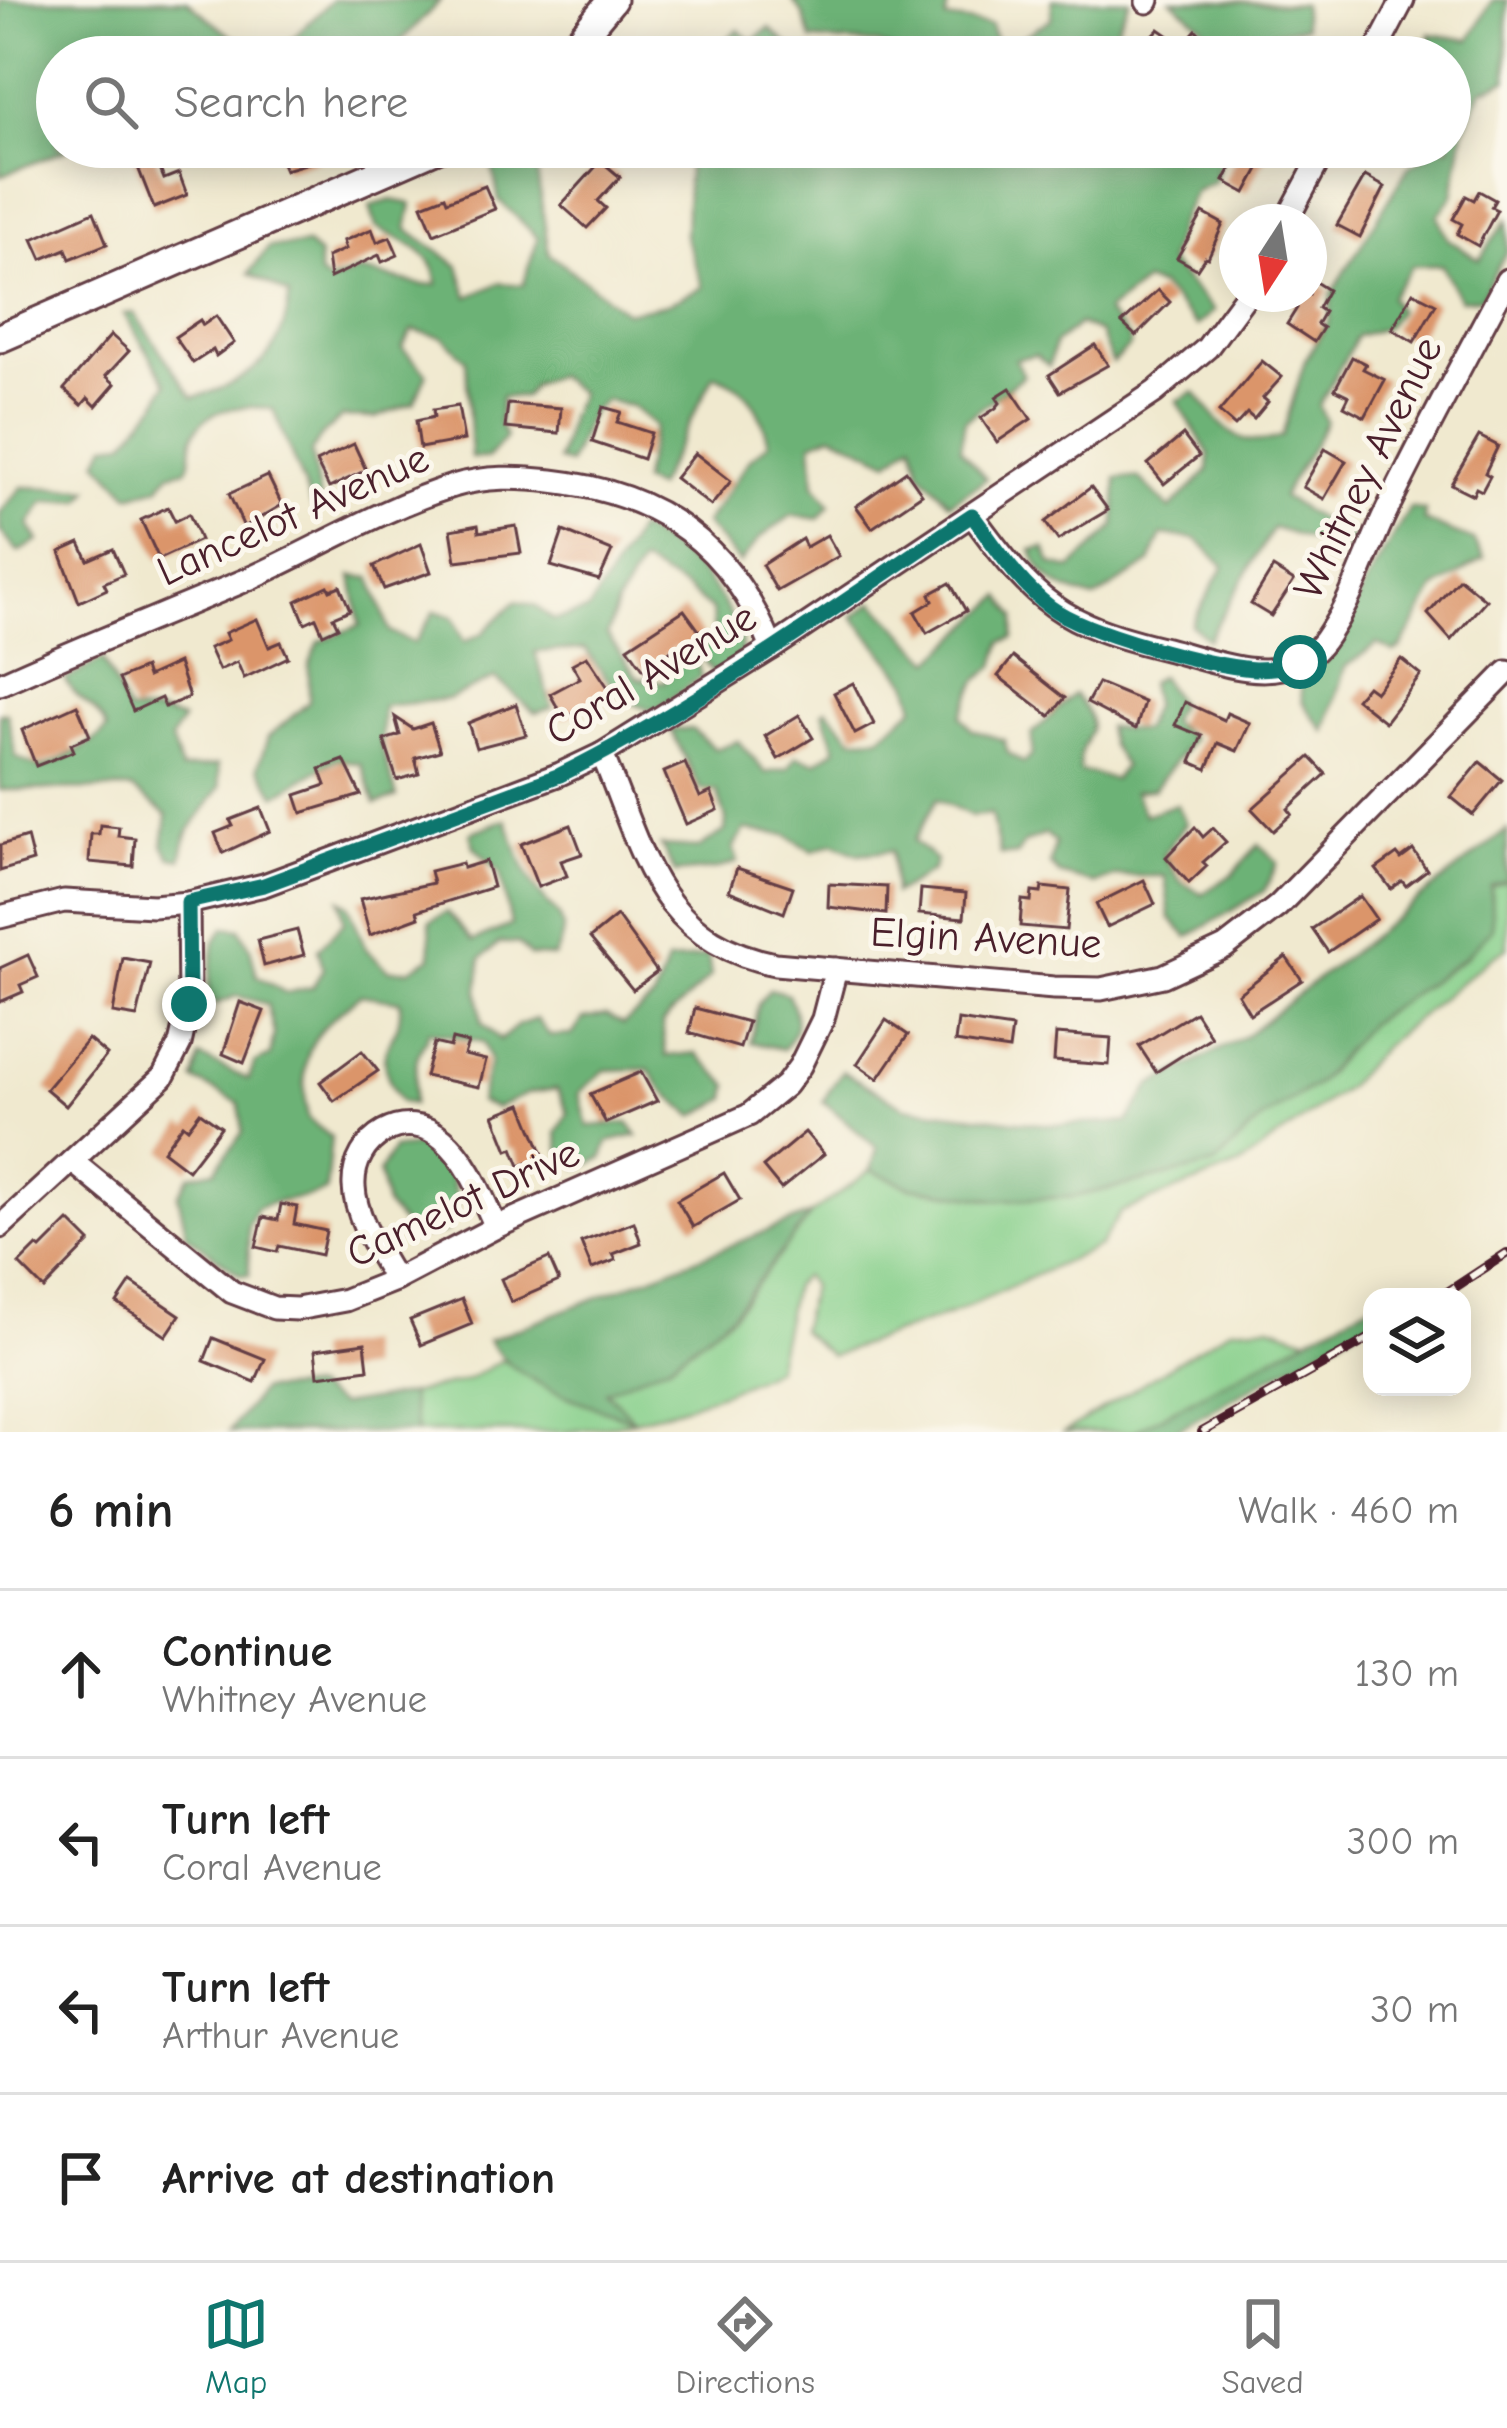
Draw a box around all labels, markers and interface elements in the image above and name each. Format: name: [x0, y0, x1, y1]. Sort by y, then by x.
search box: [36, 36, 1471, 168]
icon: search: [78, 69, 144, 135]
text: Search here: [174, 76, 408, 128]
north arrow: [1219, 204, 1327, 312]
street label: Whitney Avenue: [1283, 329, 1453, 607]
street label: Lancelot Avenue: [150, 433, 436, 597]
street label: Coral Avenue: [537, 592, 765, 756]
route start: [1273, 635, 1327, 689]
street label: Elgin Avenue: [869, 907, 1103, 969]
route end: [162, 977, 216, 1031]
street label: Camelot Drive: [339, 1128, 587, 1278]
map controls: [1363, 1288, 1471, 1396]
button: layers: [1363, 1288, 1471, 1396]
text: 6 min: [48, 1481, 174, 1540]
text: Walk · 460 m: [1238, 1488, 1459, 1533]
text: Continue: [162, 1625, 332, 1677]
icon: ahead: [48, 1641, 114, 1707]
text: 130 m: [1355, 1651, 1459, 1696]
text: Whitney Avenue: [162, 1677, 427, 1722]
text: Turn left: [162, 1793, 329, 1845]
icon: left: [48, 1809, 114, 1875]
text: 300 m: [1346, 1819, 1459, 1864]
text: Coral Avenue: [162, 1845, 382, 1890]
text: Turn left: [162, 1961, 329, 2013]
icon: left: [48, 1977, 114, 2043]
text: 30 m: [1370, 1987, 1459, 2032]
text: Arthur Avenue: [162, 2013, 399, 2058]
icon: arrive: [48, 2145, 114, 2211]
text: Arrive at destination: [162, 2152, 555, 2204]
tab: Map: [203, 2291, 269, 2401]
tab: Directions: [676, 2291, 815, 2401]
tab: Saved: [1221, 2291, 1304, 2401]

